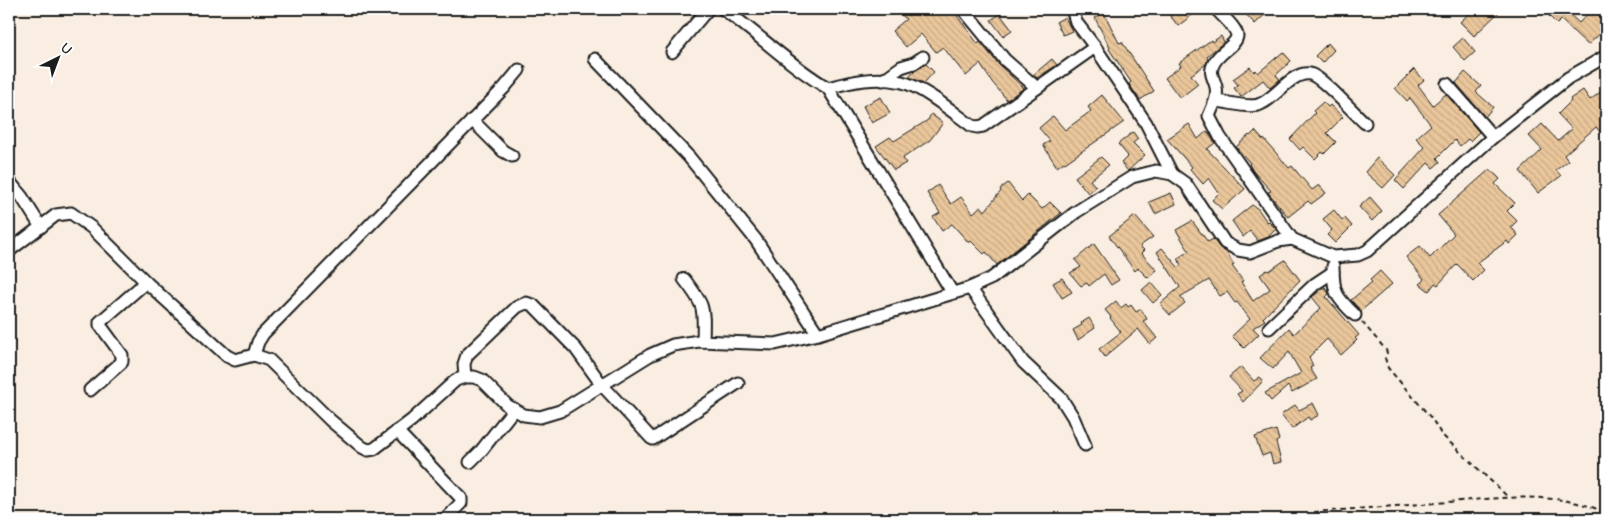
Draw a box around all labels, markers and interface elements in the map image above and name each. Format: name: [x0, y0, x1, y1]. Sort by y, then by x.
north arrow: [32, 32, 82, 82]
text: U: [57, 39, 76, 58]

